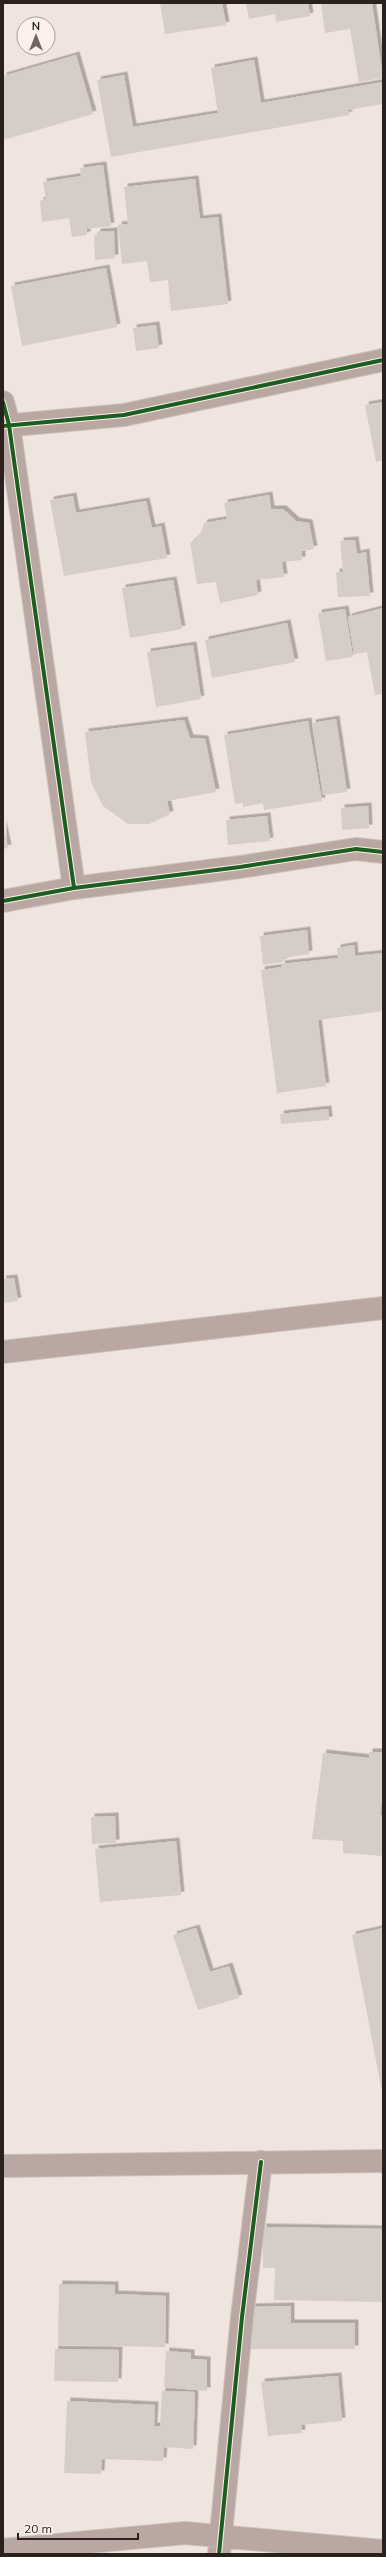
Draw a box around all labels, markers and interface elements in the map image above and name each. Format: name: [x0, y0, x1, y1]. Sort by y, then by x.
north arrow: [16, 16, 56, 56]
text: N: [32, 19, 40, 33]
scale bar: [18, 2515, 138, 2541]
text: 20 m: [24, 2521, 52, 2536]

